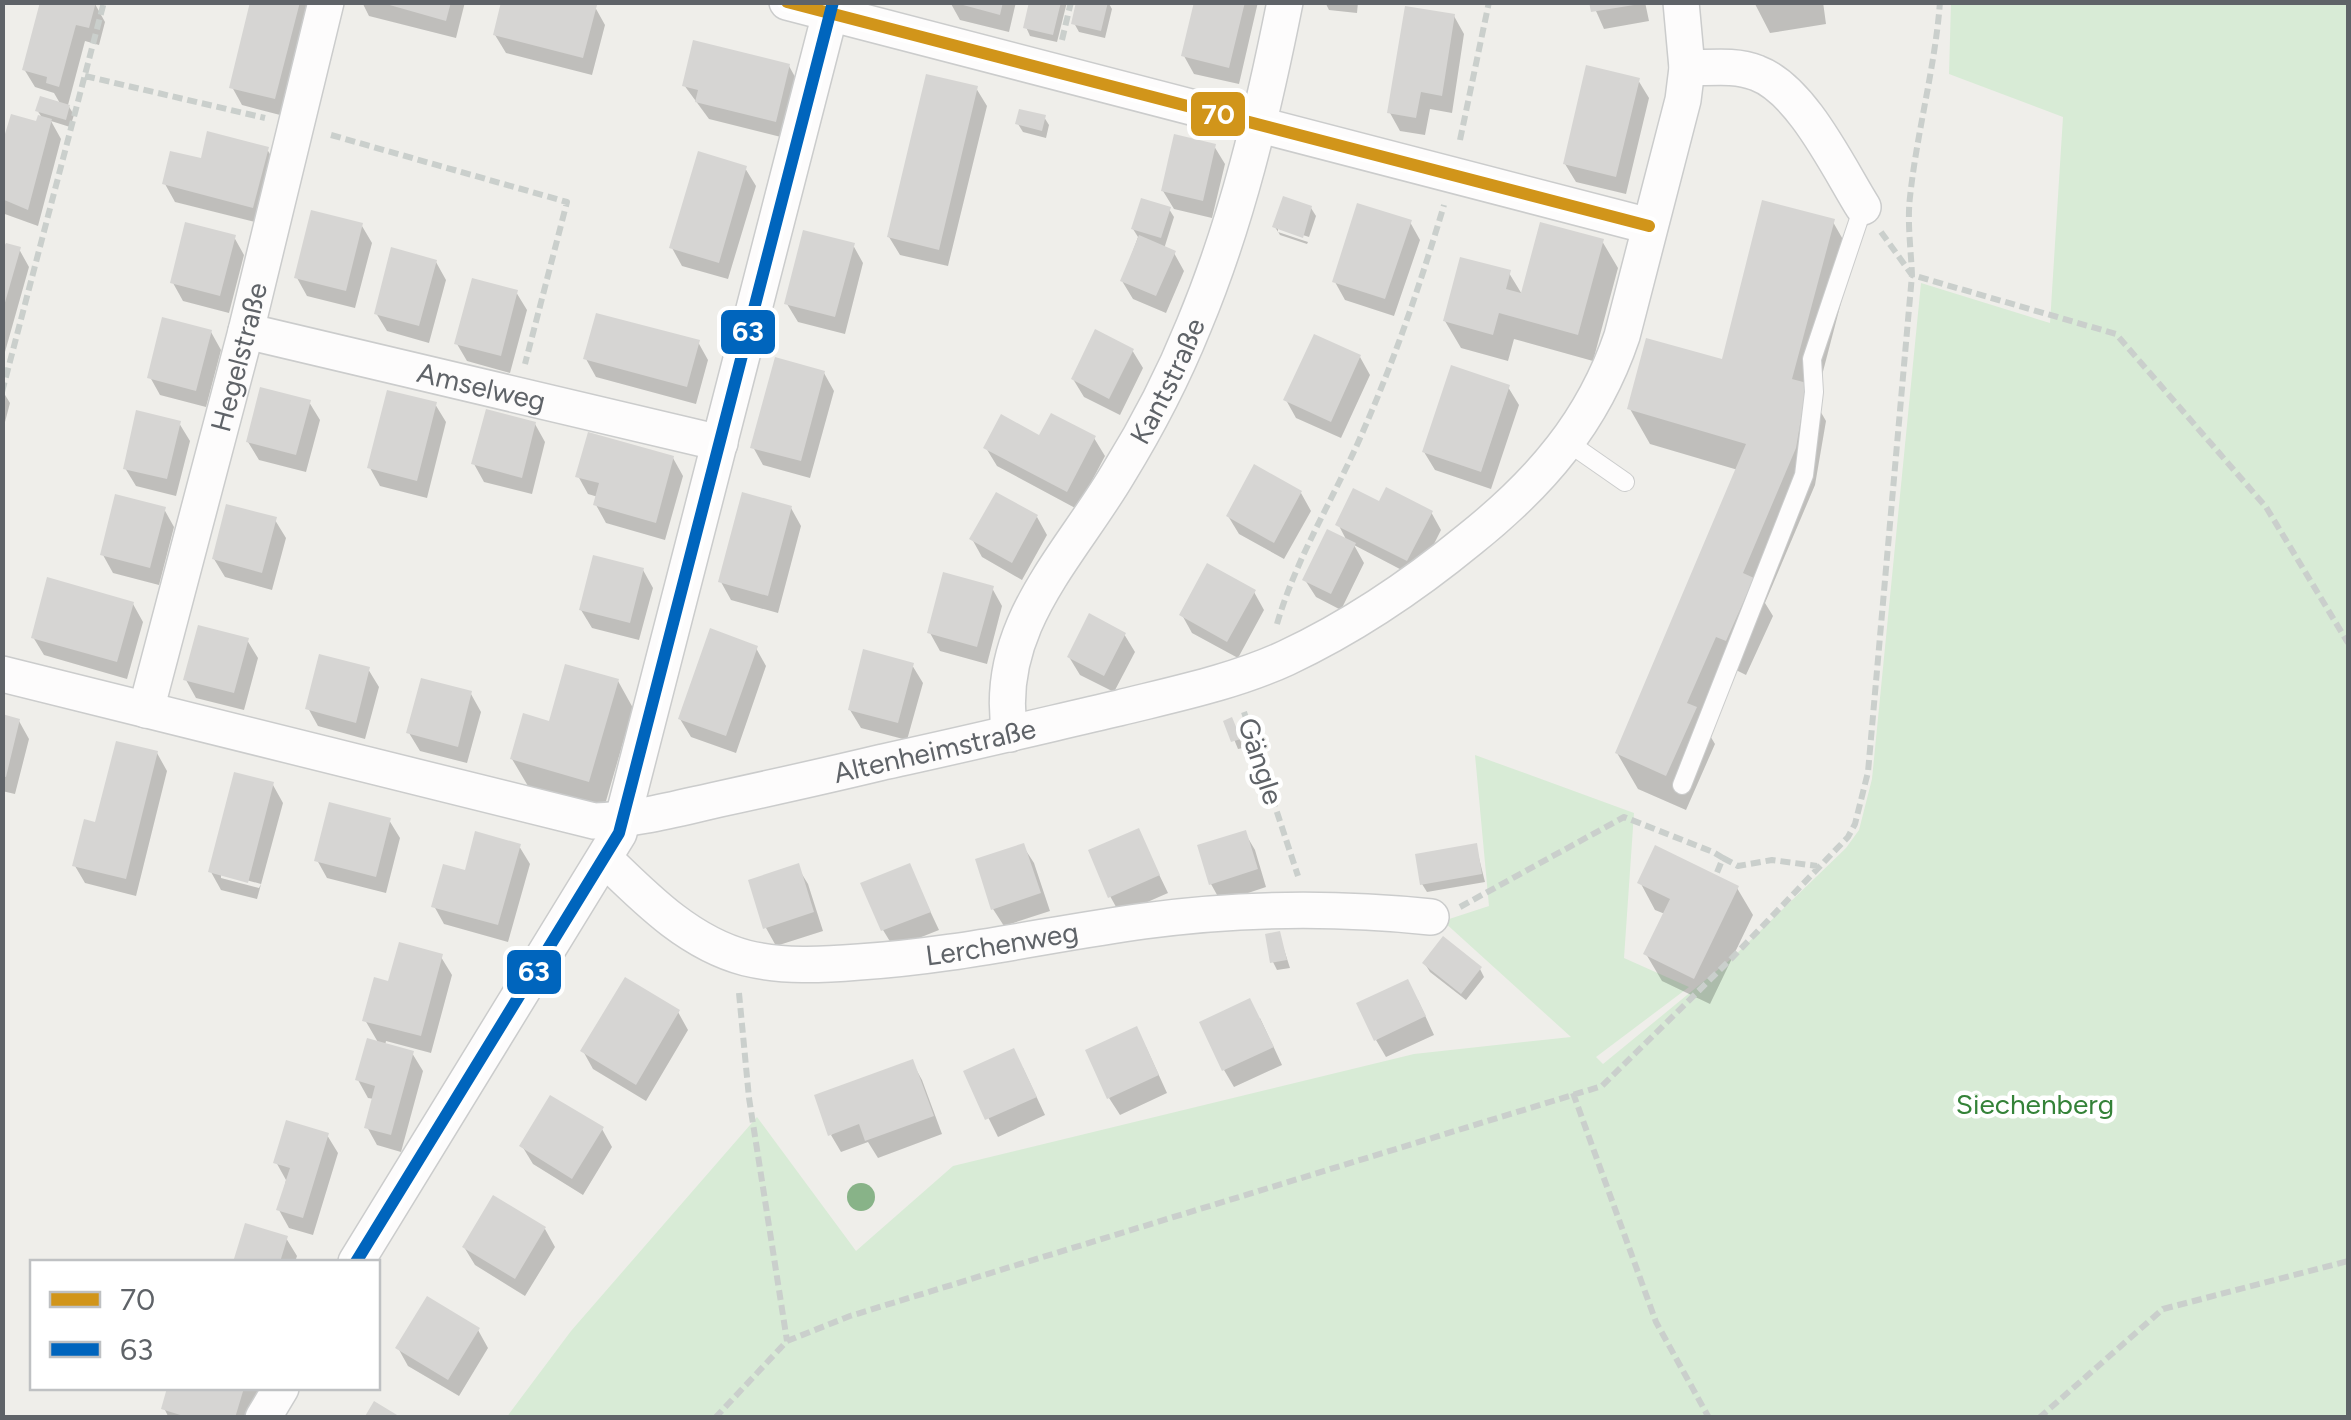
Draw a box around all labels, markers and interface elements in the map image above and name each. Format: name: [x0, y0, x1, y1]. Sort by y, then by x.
line badge: 70: [1189, 90, 1247, 138]
text: 70: [1201, 97, 1235, 131]
street label: Hegelstraße: [203, 279, 274, 435]
line badge: 63: [719, 308, 777, 356]
street label: Kantstraße: [1122, 313, 1212, 450]
text: 63: [732, 314, 764, 348]
street label: Amselweg: [414, 355, 549, 418]
street label: Altenheimstraße: [830, 711, 1039, 790]
street label: Gängle: [1231, 713, 1291, 809]
street label: Lerchenweg: [923, 914, 1081, 972]
line badge: 63: [505, 948, 563, 996]
text: 63: [518, 954, 550, 988]
park label: Siechenberg: [1956, 1087, 2114, 1121]
legend: [30, 1260, 380, 1390]
text: 70: [120, 1281, 155, 1318]
text: 63: [120, 1331, 153, 1368]

